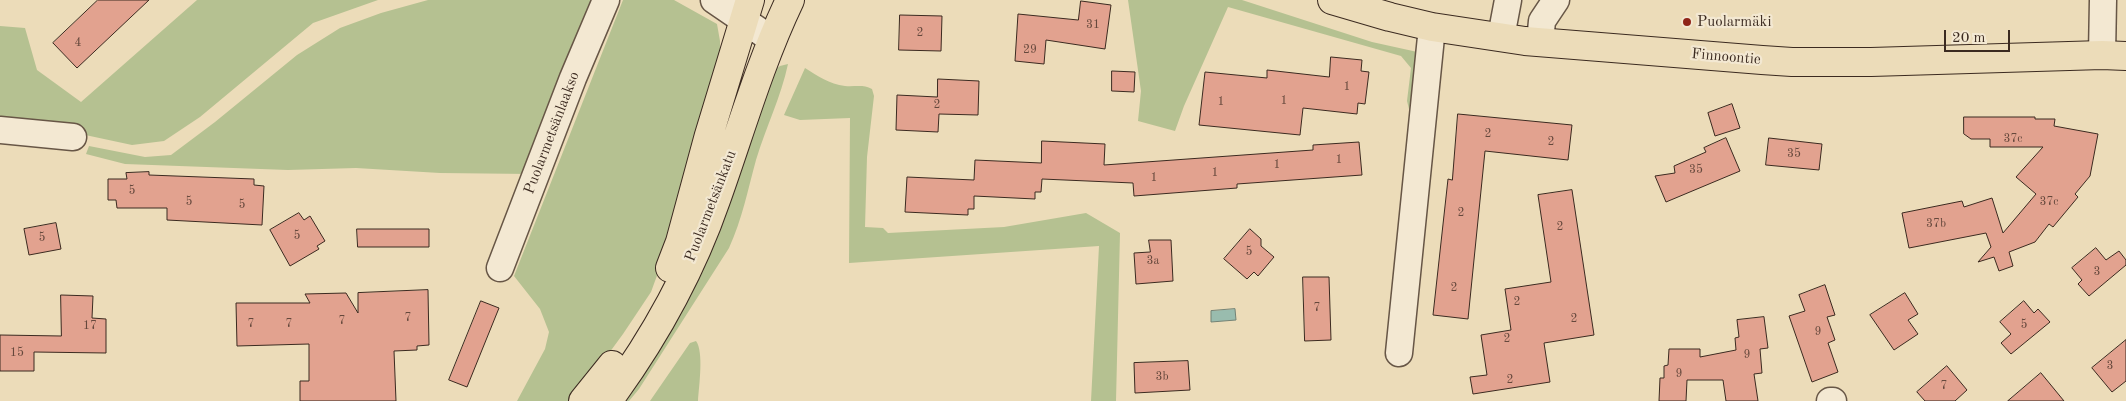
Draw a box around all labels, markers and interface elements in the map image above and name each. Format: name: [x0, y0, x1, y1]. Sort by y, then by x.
place label: Puolarmäki: [1697, 13, 1771, 31]
marker: Puolarmäki: [1681, 16, 1693, 28]
house number: 31: [1086, 18, 1100, 32]
scale bar: [1946, 20, 2012, 52]
house number: 2: [917, 26, 923, 40]
text: 20 m: [1952, 31, 1986, 46]
house number: 4: [75, 36, 81, 50]
house number: 29: [1023, 43, 1037, 57]
street label: Finnoontie: [1691, 45, 1761, 69]
street label: Puolarmetsänlaakso: [520, 69, 584, 197]
house number: 1: [1344, 80, 1350, 94]
house number: 1: [1281, 94, 1287, 108]
house number: 1: [1218, 95, 1224, 109]
house number: 2: [934, 98, 940, 112]
house number: 2: [1485, 127, 1491, 141]
house number: 37c: [2003, 132, 2023, 146]
house number: 2: [1548, 135, 1554, 149]
house number: 35: [1787, 147, 1801, 161]
street label: Puolarmetsänkatu: [681, 148, 741, 264]
house number: 1: [1336, 153, 1342, 167]
house number: 1: [1274, 158, 1280, 172]
house number: 35: [1689, 163, 1703, 177]
house number: 1: [1212, 166, 1218, 180]
house number: 1: [1151, 171, 1157, 185]
house number: 5: [129, 184, 135, 198]
house number: 5: [186, 195, 192, 209]
house number: 37c: [2039, 195, 2059, 209]
house number: 5: [239, 198, 245, 212]
house number: 2: [1458, 206, 1464, 220]
house number: 37b: [1926, 217, 1946, 231]
house number: 2: [1557, 220, 1563, 234]
house number: 5: [294, 229, 300, 243]
house number: 5: [39, 231, 45, 245]
house number: 5: [1246, 245, 1252, 259]
house number: 3a: [1147, 254, 1159, 268]
house number: 3: [2094, 265, 2100, 279]
house number: 2: [1451, 281, 1457, 295]
house number: 2: [1514, 295, 1520, 309]
house number: 7: [1314, 301, 1320, 315]
house number: 7: [405, 311, 411, 325]
house number: 2: [1571, 312, 1577, 326]
house number: 7: [339, 314, 345, 328]
house number: 7: [248, 317, 254, 331]
house number: 7: [286, 317, 292, 331]
house number: 5: [2021, 318, 2027, 332]
house number: 17: [83, 319, 97, 333]
house number: 9: [1815, 325, 1821, 339]
house number: 2: [1504, 332, 1510, 346]
house number: 15: [10, 346, 24, 360]
house number: 9: [1744, 348, 1750, 362]
house number: 3: [2107, 359, 2113, 373]
house number: 9: [1676, 367, 1682, 381]
house number: 3b: [1155, 370, 1169, 384]
house number: 2: [1507, 373, 1513, 387]
house number: 7: [1941, 379, 1947, 393]

